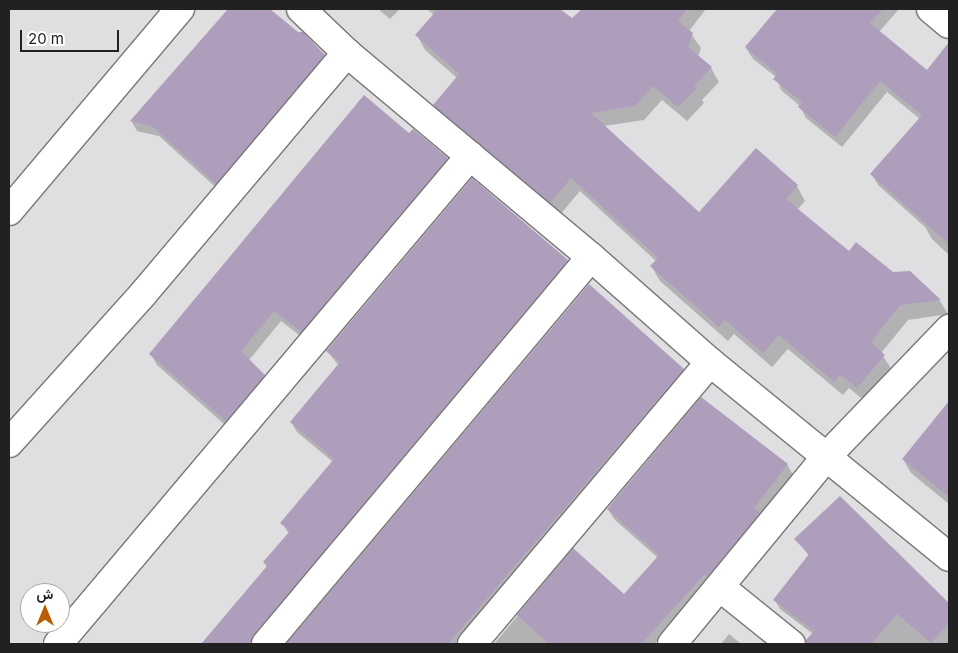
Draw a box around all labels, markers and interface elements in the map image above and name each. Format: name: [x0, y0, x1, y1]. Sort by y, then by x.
scale bar: [22, 20, 121, 52]
text: 20 m: [28, 29, 64, 48]
north arrow: [20, 583, 70, 633]
text: ش: [37, 585, 53, 602]

